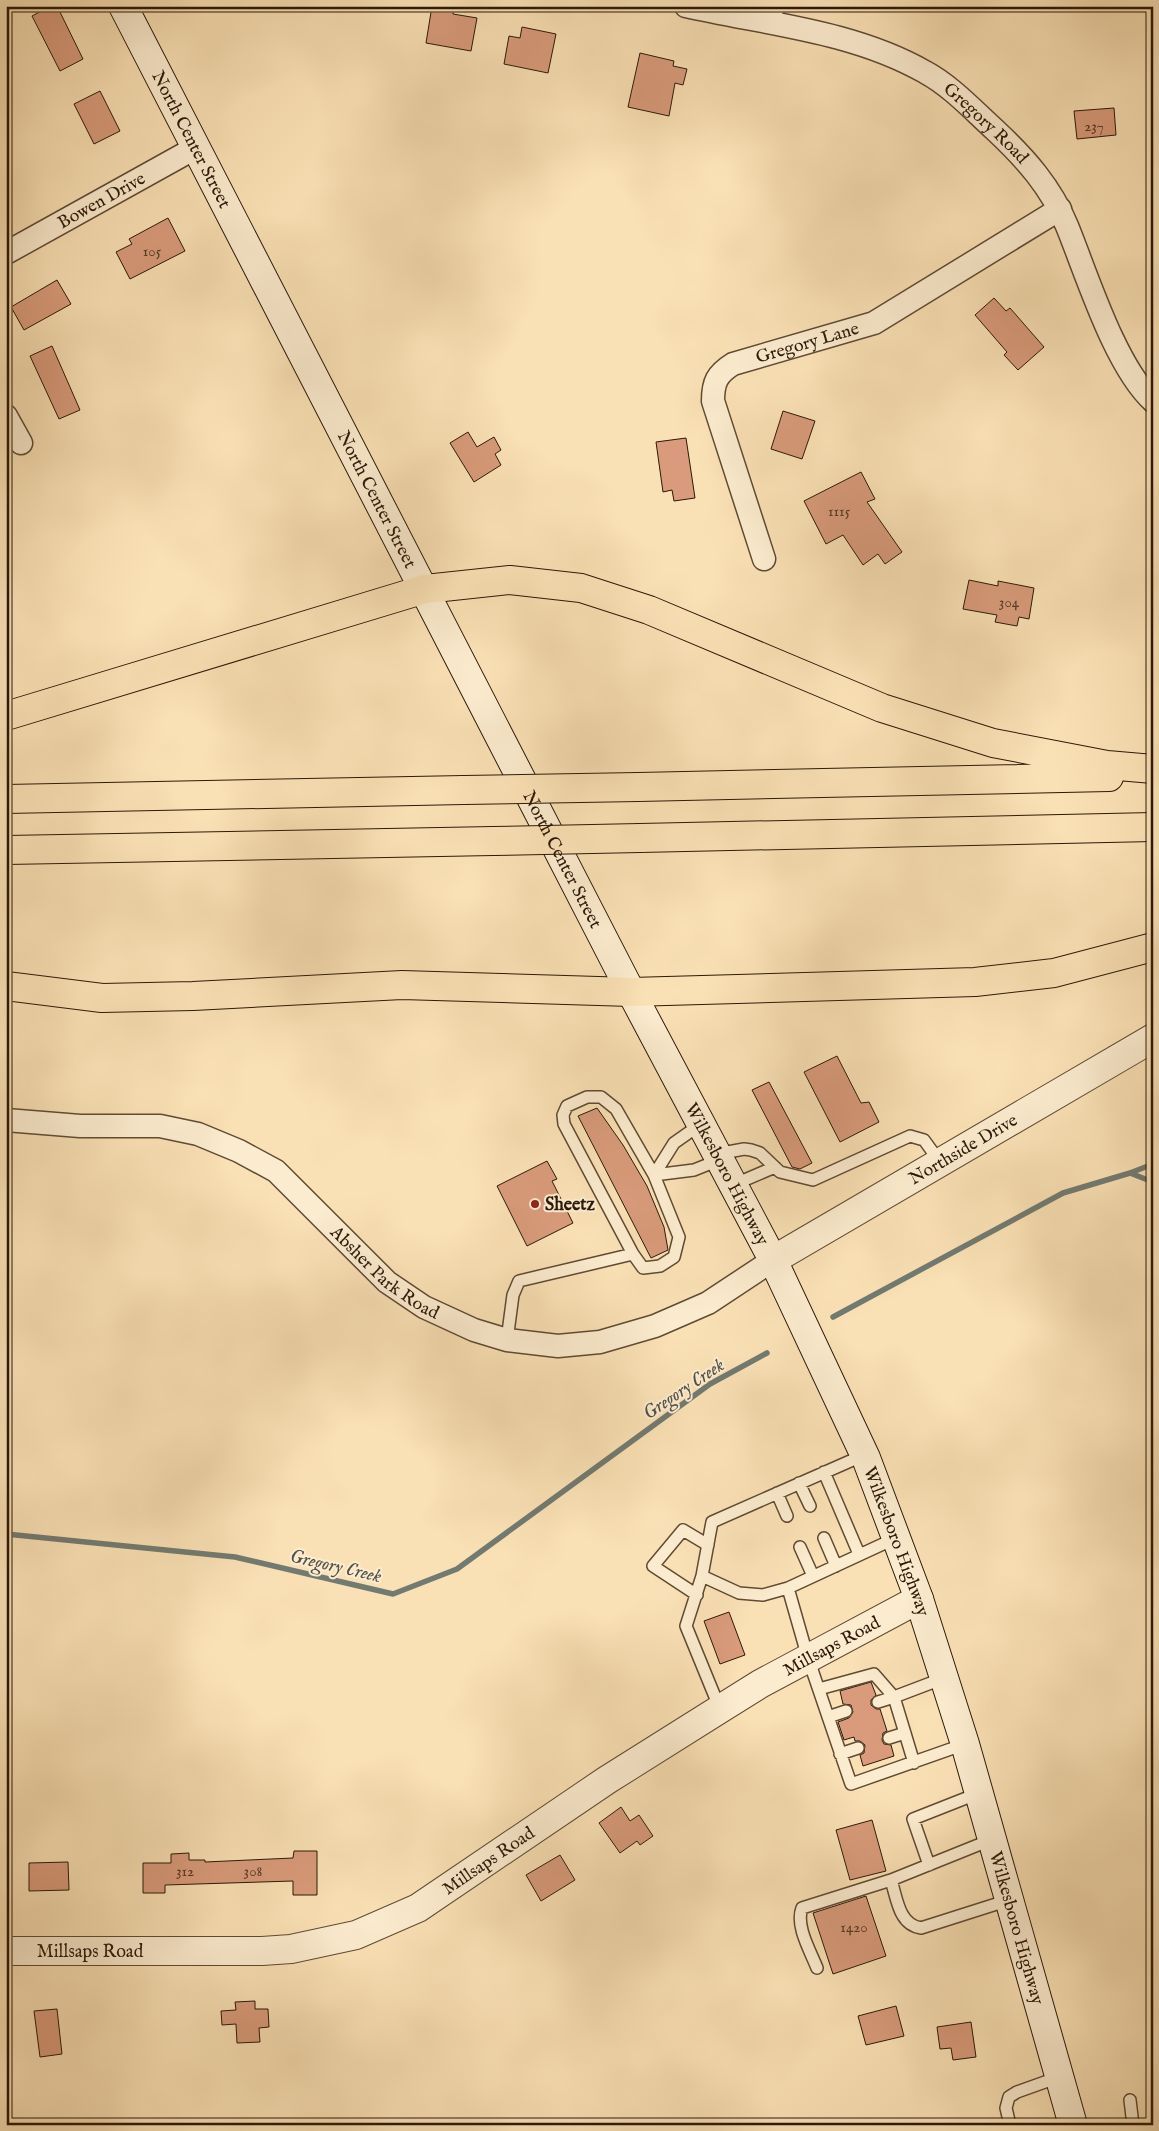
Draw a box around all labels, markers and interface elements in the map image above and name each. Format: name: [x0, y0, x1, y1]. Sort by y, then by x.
street label: North Center Street: [145, 67, 235, 213]
street label: Gregory Road: [938, 78, 1033, 170]
house number: 237: [1084, 117, 1104, 136]
street label: Bowen Drive: [54, 168, 150, 235]
house number: 105: [143, 242, 162, 261]
street label: Gregory Lane: [753, 318, 862, 370]
street label: North Center Street: [331, 427, 421, 573]
house number: 1115: [828, 502, 851, 521]
house number: 304: [999, 593, 1020, 612]
street label: North Center Street: [516, 787, 606, 933]
street label: Wilkesboro Highway: [679, 1099, 773, 1250]
street label: Northside Drive: [905, 1110, 1022, 1191]
place label: Sheetz: [545, 1194, 595, 1217]
marker: Sheetz: [529, 1198, 541, 1210]
street label: Absher Park Road: [324, 1221, 443, 1325]
water label: Gregory Creek: [639, 1353, 730, 1426]
street label: Wilkesboro Highway: [857, 1464, 934, 1620]
water label: Gregory Creek: [287, 1545, 384, 1589]
street label: Millsaps Road: [780, 1612, 885, 1682]
street label: Millsaps Road: [439, 1822, 540, 1901]
street label: Wilkesboro Highway: [983, 1849, 1048, 2008]
house number: 312: [176, 1862, 194, 1881]
house number: 308: [244, 1862, 263, 1881]
house number: 1420: [840, 1918, 868, 1937]
street label: Millsaps Road: [37, 1941, 144, 1964]

